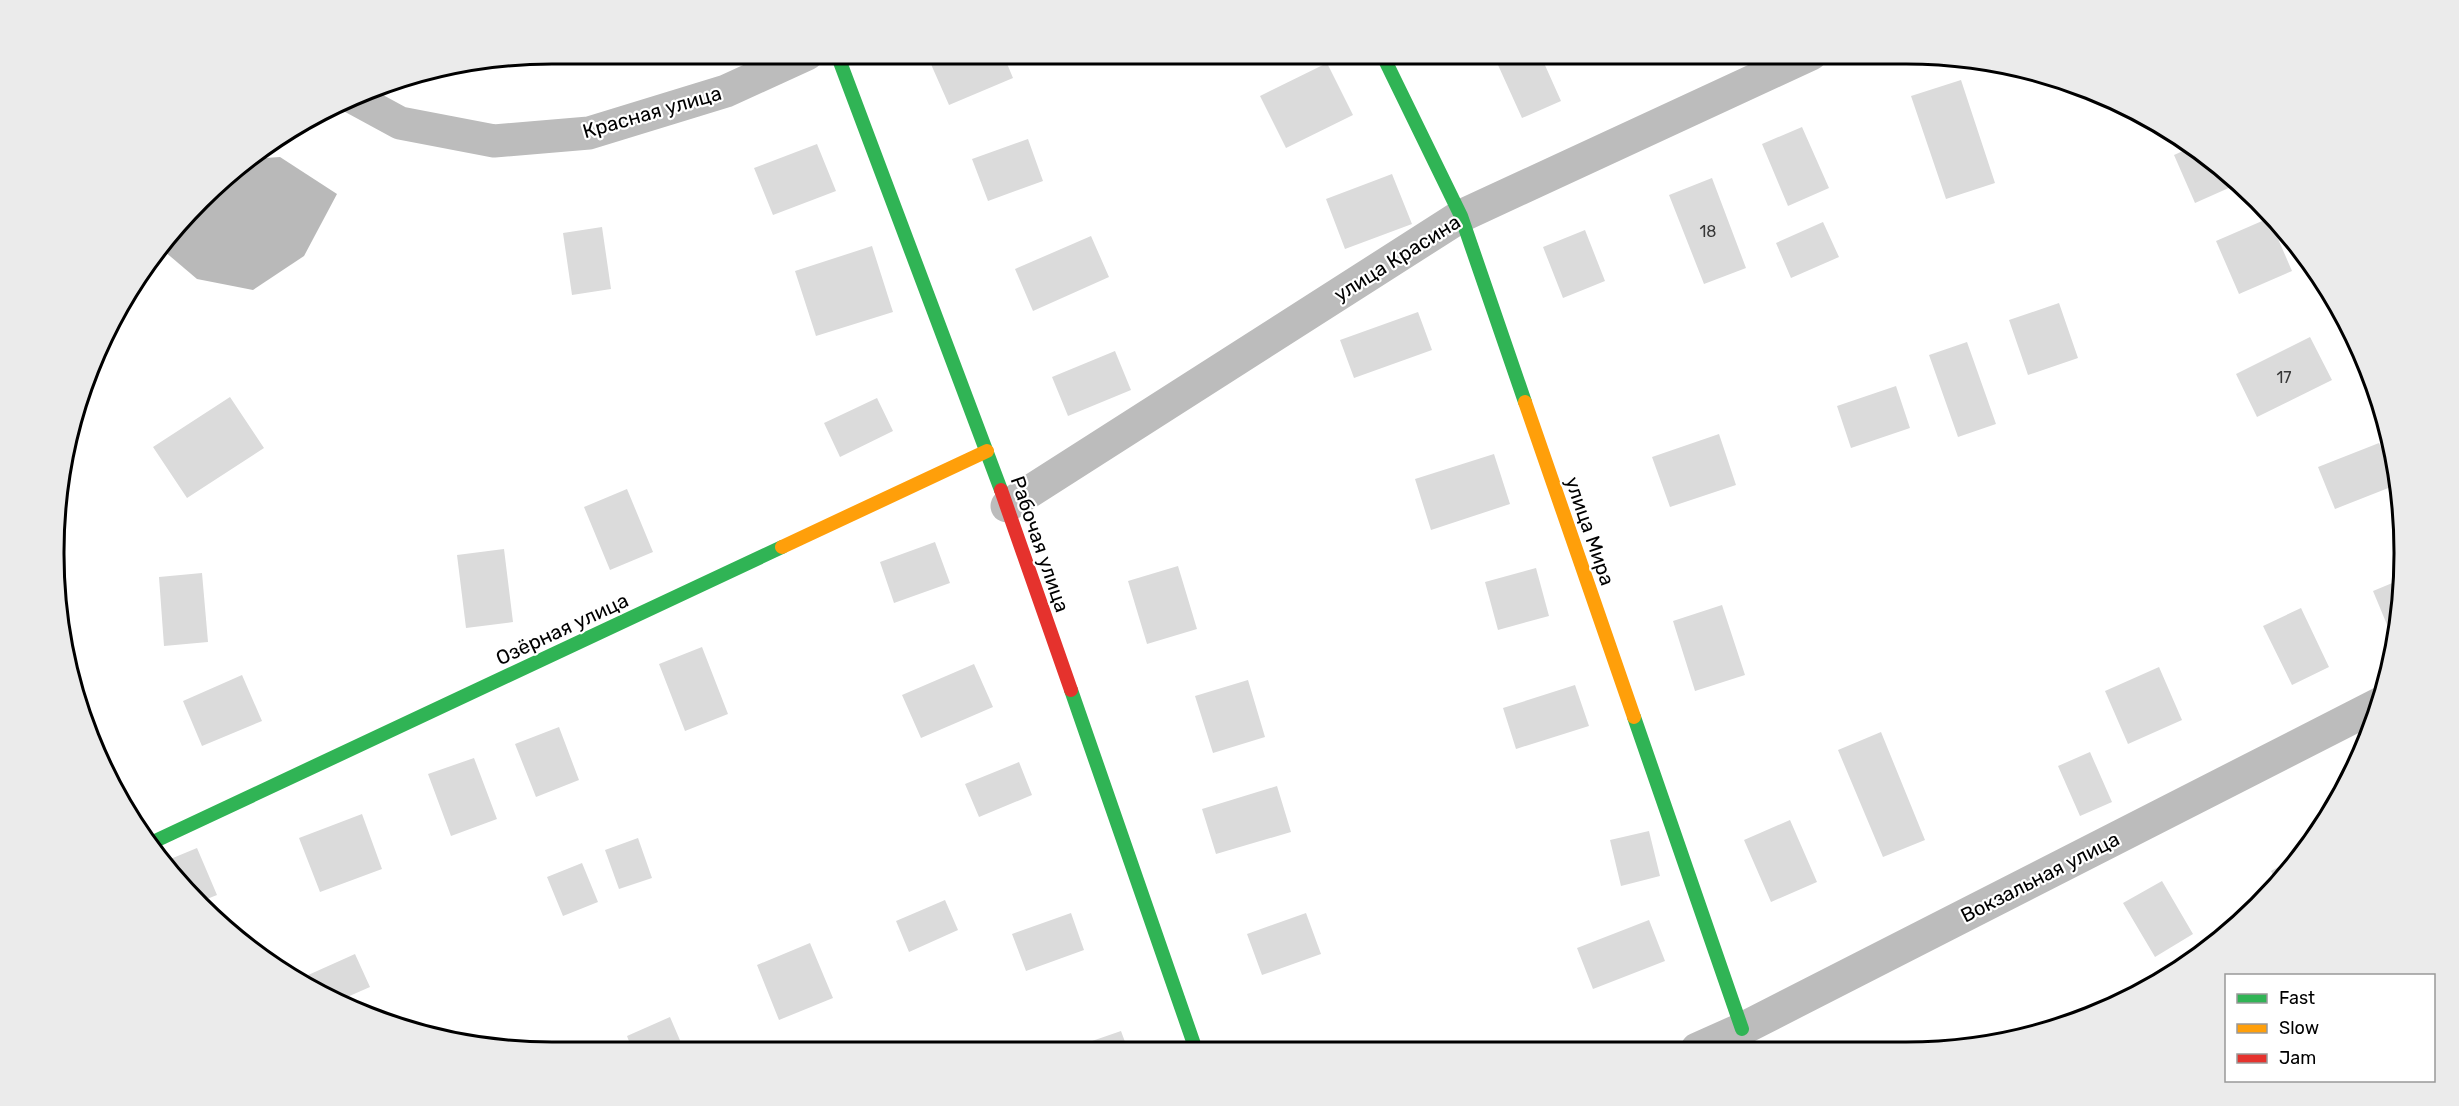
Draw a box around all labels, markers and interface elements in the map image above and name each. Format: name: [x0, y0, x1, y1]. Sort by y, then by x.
street label: Красная улица: [580, 81, 724, 143]
street label: улица Красина: [1329, 210, 1465, 306]
house number: 18: [1699, 222, 1717, 241]
house number: 17: [2276, 368, 2292, 387]
street label: Рабочая улица: [1005, 473, 1075, 615]
street label: улица Мира: [1560, 473, 1620, 589]
street label: Озёрная улица: [492, 588, 632, 670]
street label: Вокзальная улица: [1957, 827, 2123, 927]
legend: [2225, 974, 2435, 1082]
text: Fast: [2279, 987, 2315, 1009]
text: Slow: [2279, 1017, 2319, 1039]
text: Jam: [2279, 1047, 2316, 1069]

